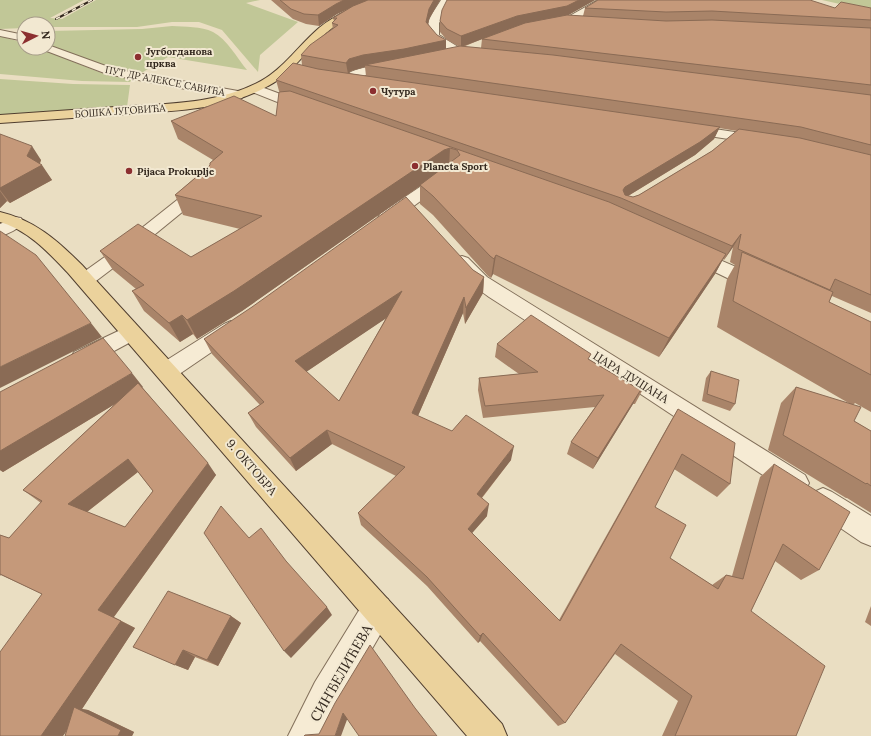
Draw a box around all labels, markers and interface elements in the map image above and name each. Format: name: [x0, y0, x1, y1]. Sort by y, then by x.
north arrow: [16, 16, 56, 56]
text: N: [39, 30, 53, 40]
place label: Југбогданова црква: [146, 45, 213, 70]
marker: Југбогданова црква: [133, 52, 143, 62]
street label: ПУТ ДР АЛЕКСЕ САВИЋА: [104, 63, 227, 99]
place label: Чутура: [381, 85, 416, 98]
marker: Чутура: [368, 86, 378, 96]
street label: БОШКА ЈУГОВИЋА: [74, 101, 167, 121]
place label: Planeta Sport: [423, 160, 489, 173]
marker: Planeta Sport: [410, 161, 420, 171]
place label: Pijaca Prokuplje: [137, 165, 215, 178]
marker: Pijaca Prokuplje: [124, 166, 134, 176]
street label: ЦАРА ДУШАНА: [590, 348, 672, 407]
street label: 9. ОКТОБРА: [224, 436, 281, 499]
street label: СИНЂЕЛИЋЕВА: [306, 621, 376, 725]

